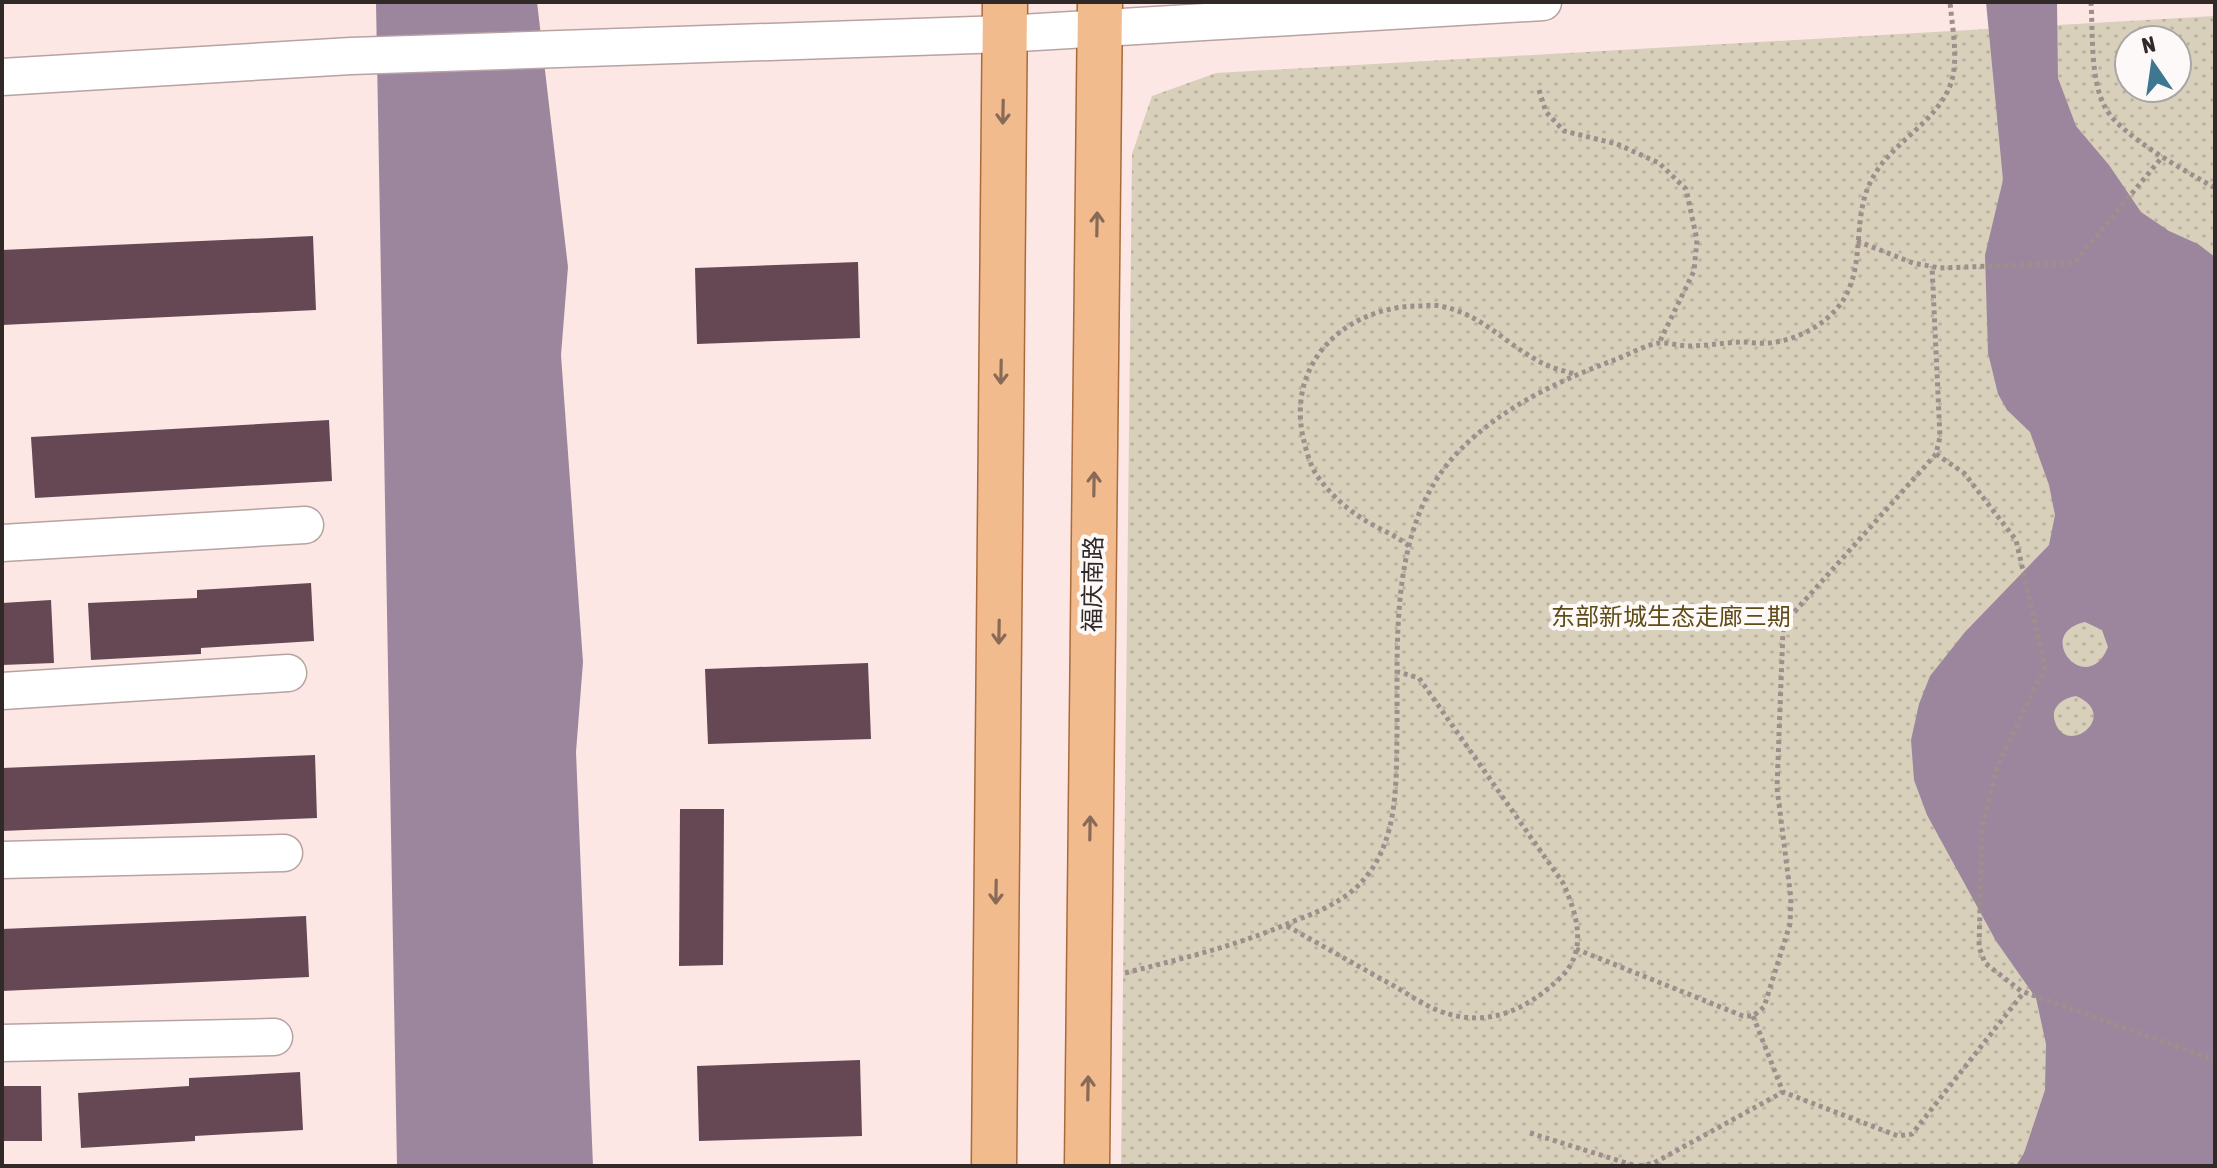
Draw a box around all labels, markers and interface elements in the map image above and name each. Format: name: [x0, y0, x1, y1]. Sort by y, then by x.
north arrow: [2113, 24, 2193, 104]
text: N: [2139, 30, 2158, 59]
one-way arrow: [996, 98, 1011, 125]
one-way arrow: [1090, 211, 1105, 238]
one-way arrow: [993, 358, 1009, 385]
one-way arrow: [1087, 471, 1102, 498]
street label: 福庆南路: [1078, 536, 1107, 632]
park label: 东部新城生态走廊三期: [1551, 603, 1791, 630]
one-way arrow: [991, 618, 1007, 645]
one-way arrow: [1083, 815, 1098, 842]
one-way arrow: [989, 878, 1004, 905]
one-way arrow: [1080, 1075, 1096, 1102]

